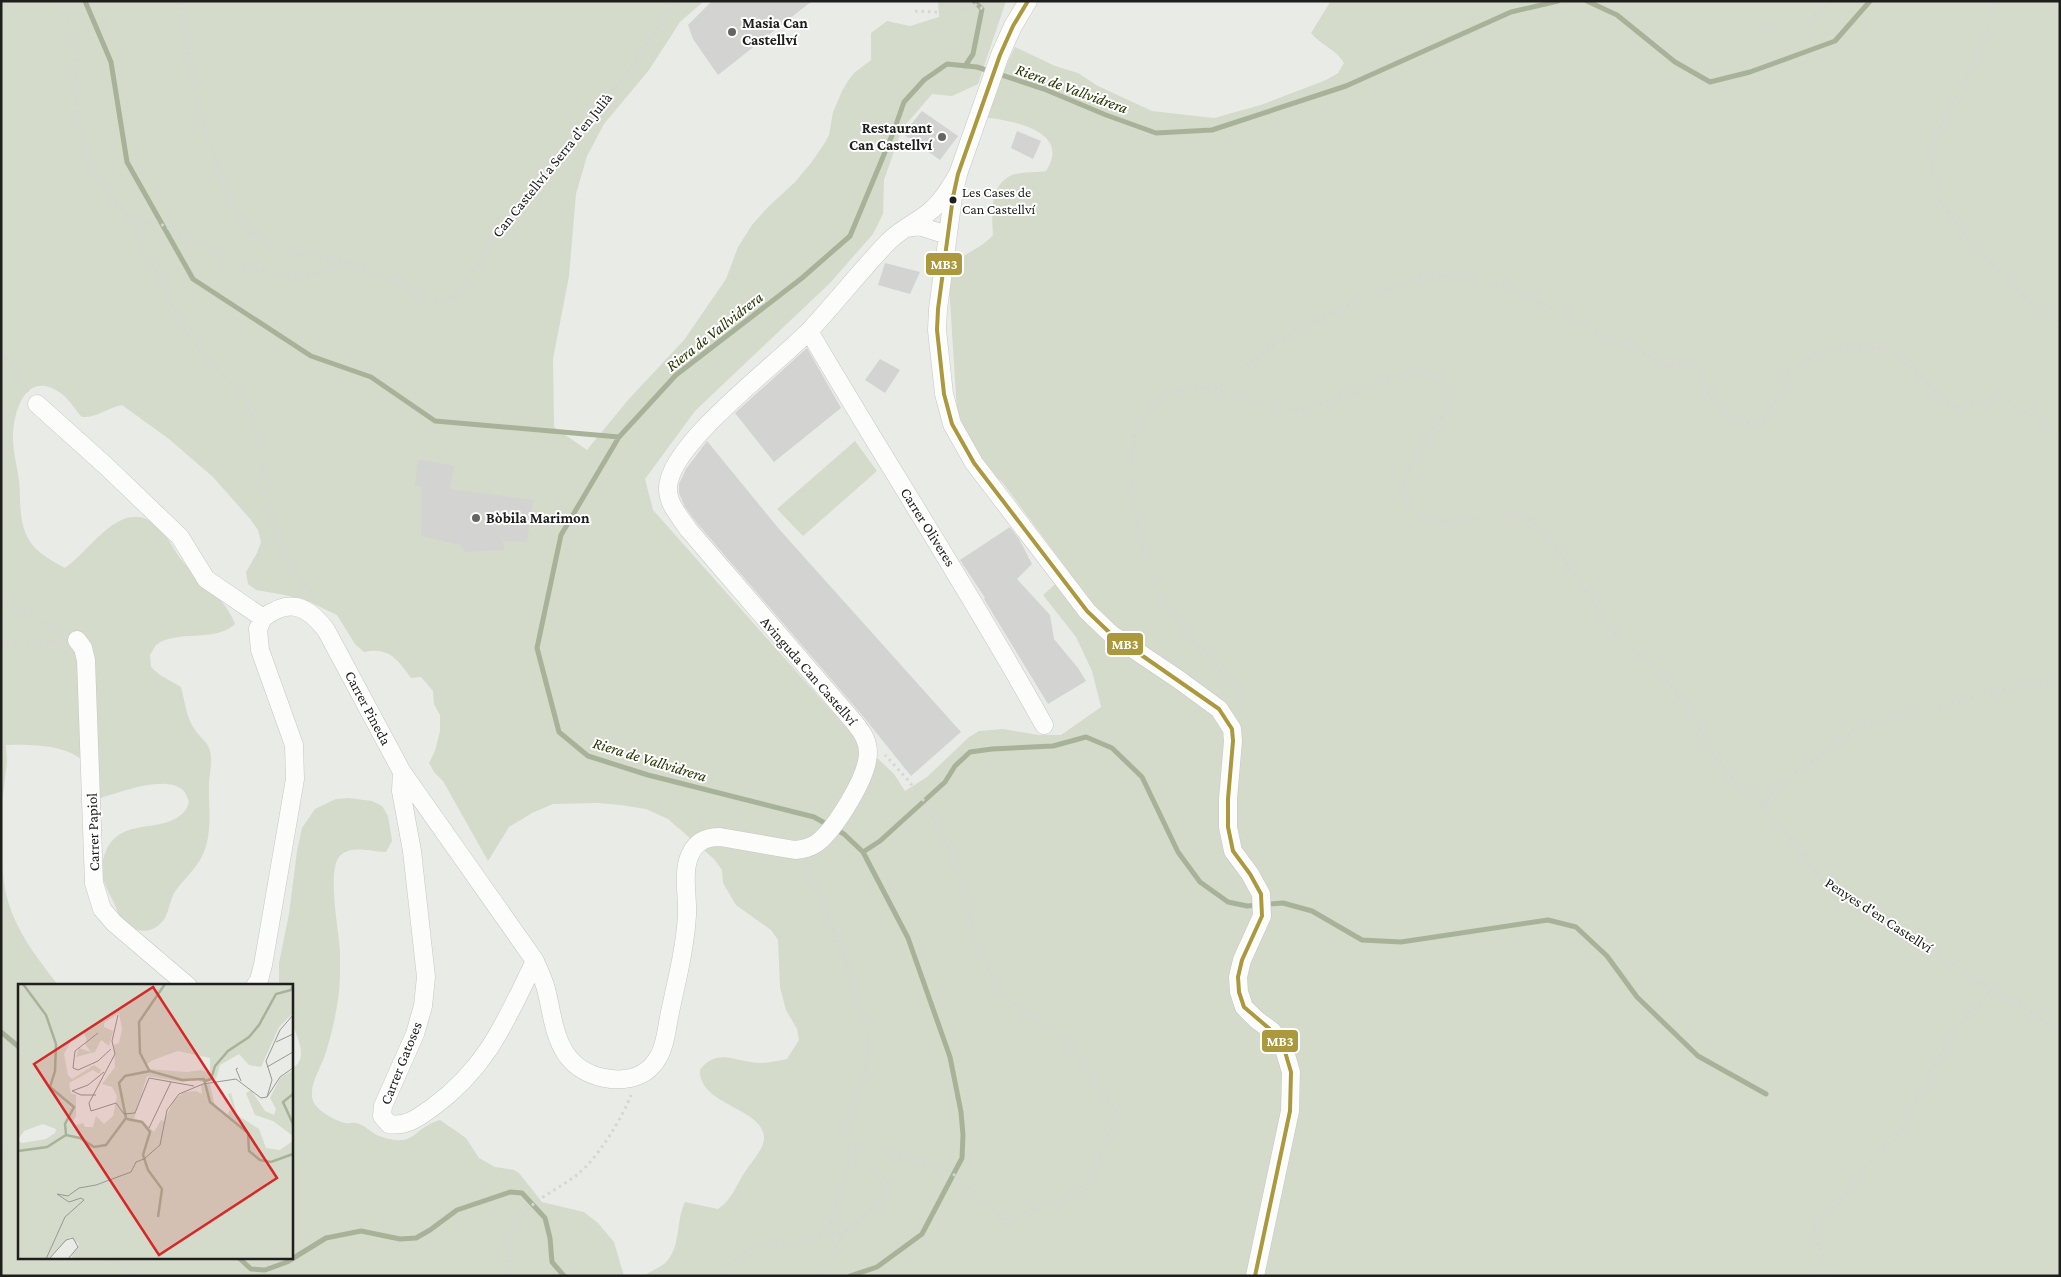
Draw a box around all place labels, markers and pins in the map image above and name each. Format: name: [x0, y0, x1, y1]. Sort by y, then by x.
place label: Masia Can Castellví: [742, 15, 808, 48]
marker: Masia Can Castellví: [726, 26, 738, 38]
place label: Restaurant Can Castellví: [849, 120, 933, 153]
marker: Restaurant Can Castellví: [936, 131, 948, 143]
place label: Les Cases de Can Castellví: [962, 184, 1036, 217]
marker: Les Cases de Can Castellví: [948, 195, 958, 205]
place label: Bòbila Marimon: [486, 510, 590, 526]
marker: Bòbila Marimon: [470, 512, 482, 524]

